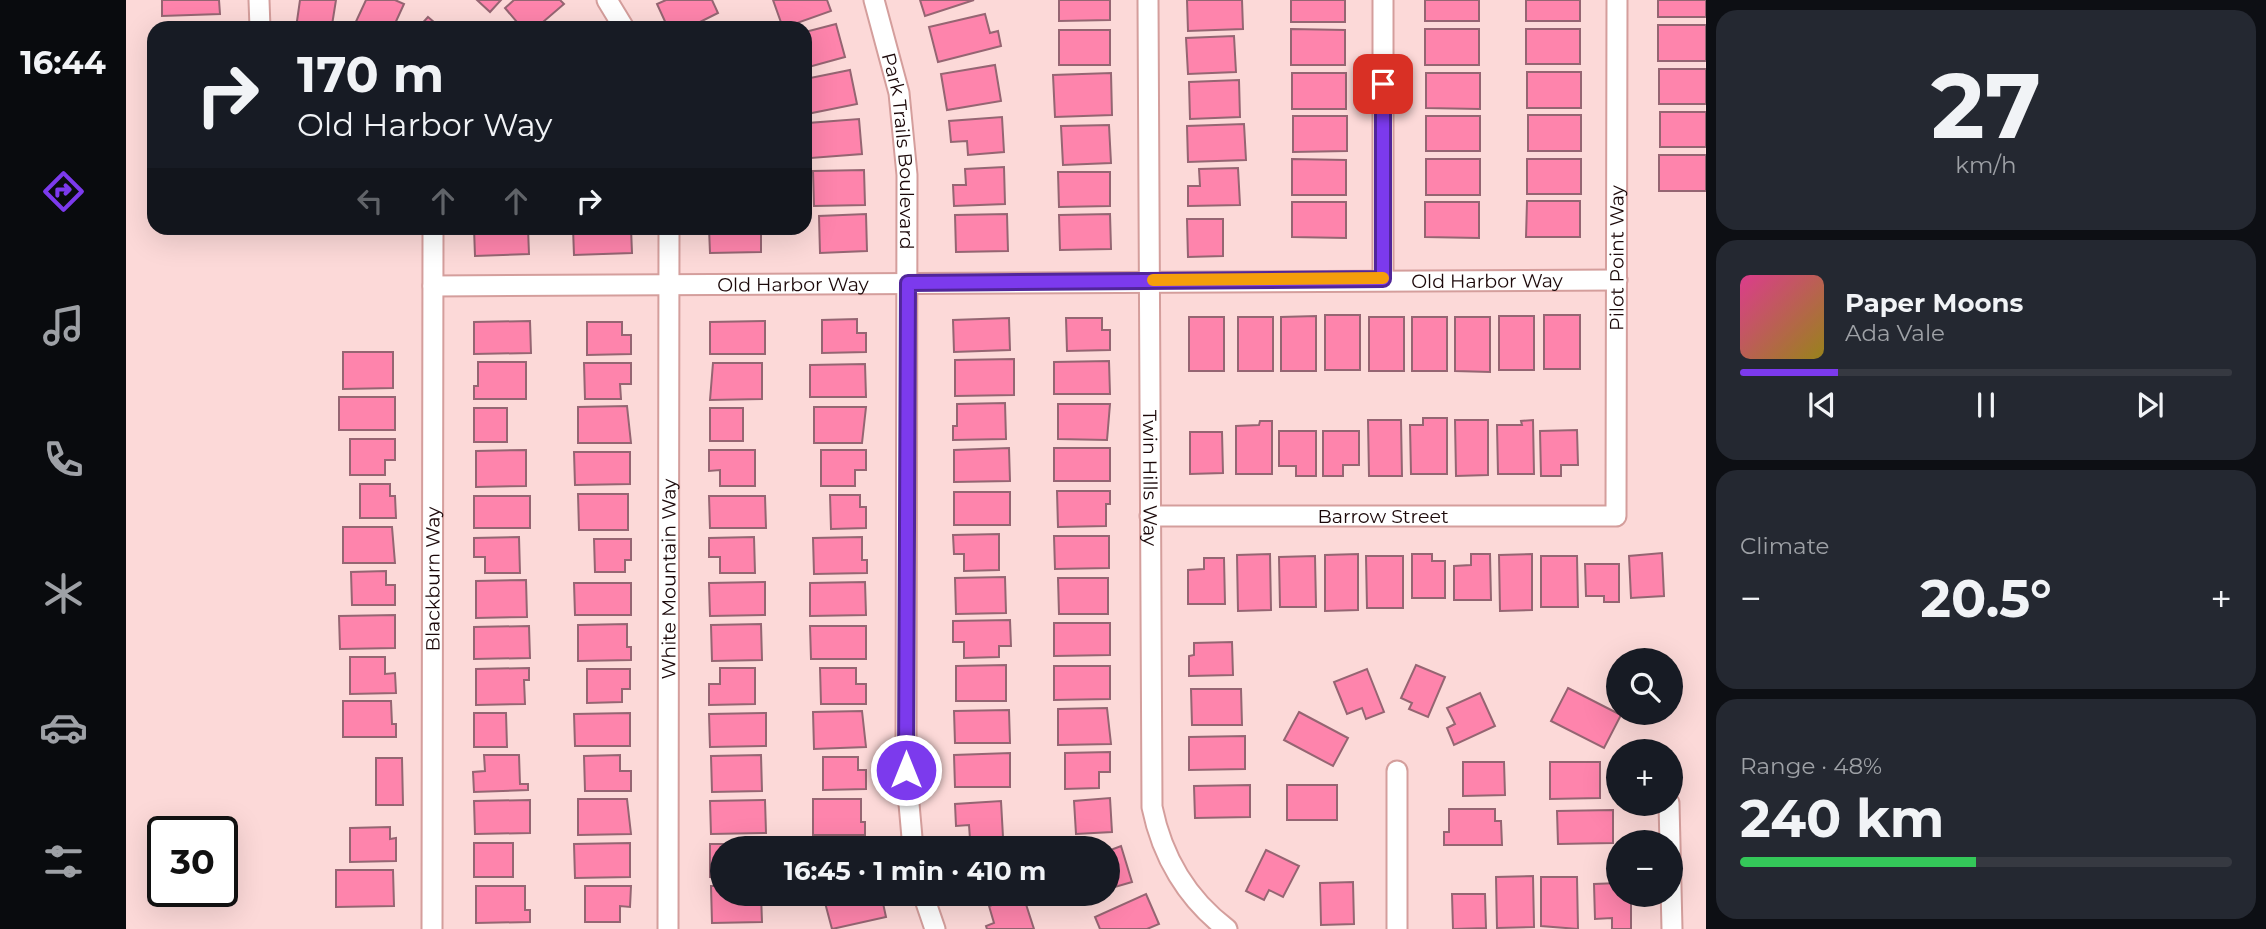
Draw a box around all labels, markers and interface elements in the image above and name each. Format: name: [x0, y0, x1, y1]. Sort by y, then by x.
text: 16:44: [20, 43, 106, 82]
text: 170 m: [297, 45, 444, 104]
icon: right: [182, 49, 273, 140]
street label: Park Trails Boulevard: [877, 50, 918, 250]
text: 27: [1931, 50, 2041, 161]
pin: [1353, 54, 1413, 114]
icon: arrive: [1364, 65, 1402, 103]
text: Old Harbor Way: [297, 105, 552, 144]
text: km/h: [1955, 151, 2017, 179]
icon: directions: [39, 167, 88, 216]
icon: left: [351, 182, 389, 220]
icon: ahead: [424, 182, 462, 220]
icon: ahead: [497, 182, 535, 220]
icon: right: [570, 182, 608, 220]
street label: Pilot Point Way: [1605, 184, 1629, 331]
street label: Old Harbor Way: [1411, 269, 1564, 293]
street label: Old Harbor Way: [717, 273, 870, 297]
text: Paper Moons: [1845, 287, 2023, 319]
icon: music: [39, 301, 88, 350]
text: Ada Vale: [1845, 319, 1945, 347]
icon: previous: [1803, 386, 1841, 424]
icon: pause: [1967, 386, 2005, 424]
icon: next: [2131, 386, 2169, 424]
street label: Twin Hills Way: [1138, 410, 1162, 547]
icon: phone: [39, 435, 88, 484]
street label: White Mountain Way: [657, 478, 681, 679]
street label: Barrow Street: [1317, 505, 1449, 528]
street label: Blackburn Way: [421, 506, 445, 651]
text: Climate: [1740, 532, 1829, 560]
text: 20.5°: [1920, 567, 2052, 630]
icon: climate: [39, 569, 88, 618]
text: −: [1740, 575, 1762, 622]
text: +: [2210, 575, 2232, 622]
map controls: [1606, 648, 1683, 907]
button: search: [1606, 648, 1683, 725]
icon: car: [39, 703, 88, 752]
position arrow: [869, 733, 943, 807]
button: +: [1606, 739, 1683, 816]
text: Range · 48%: [1740, 752, 1882, 780]
text: 240 km: [1740, 787, 1944, 850]
speed limit sign: 30: [147, 816, 238, 907]
button: −: [1606, 830, 1683, 907]
icon: filters: [39, 837, 88, 886]
text: 16:45 · 1 min · 410 m: [784, 855, 1046, 887]

